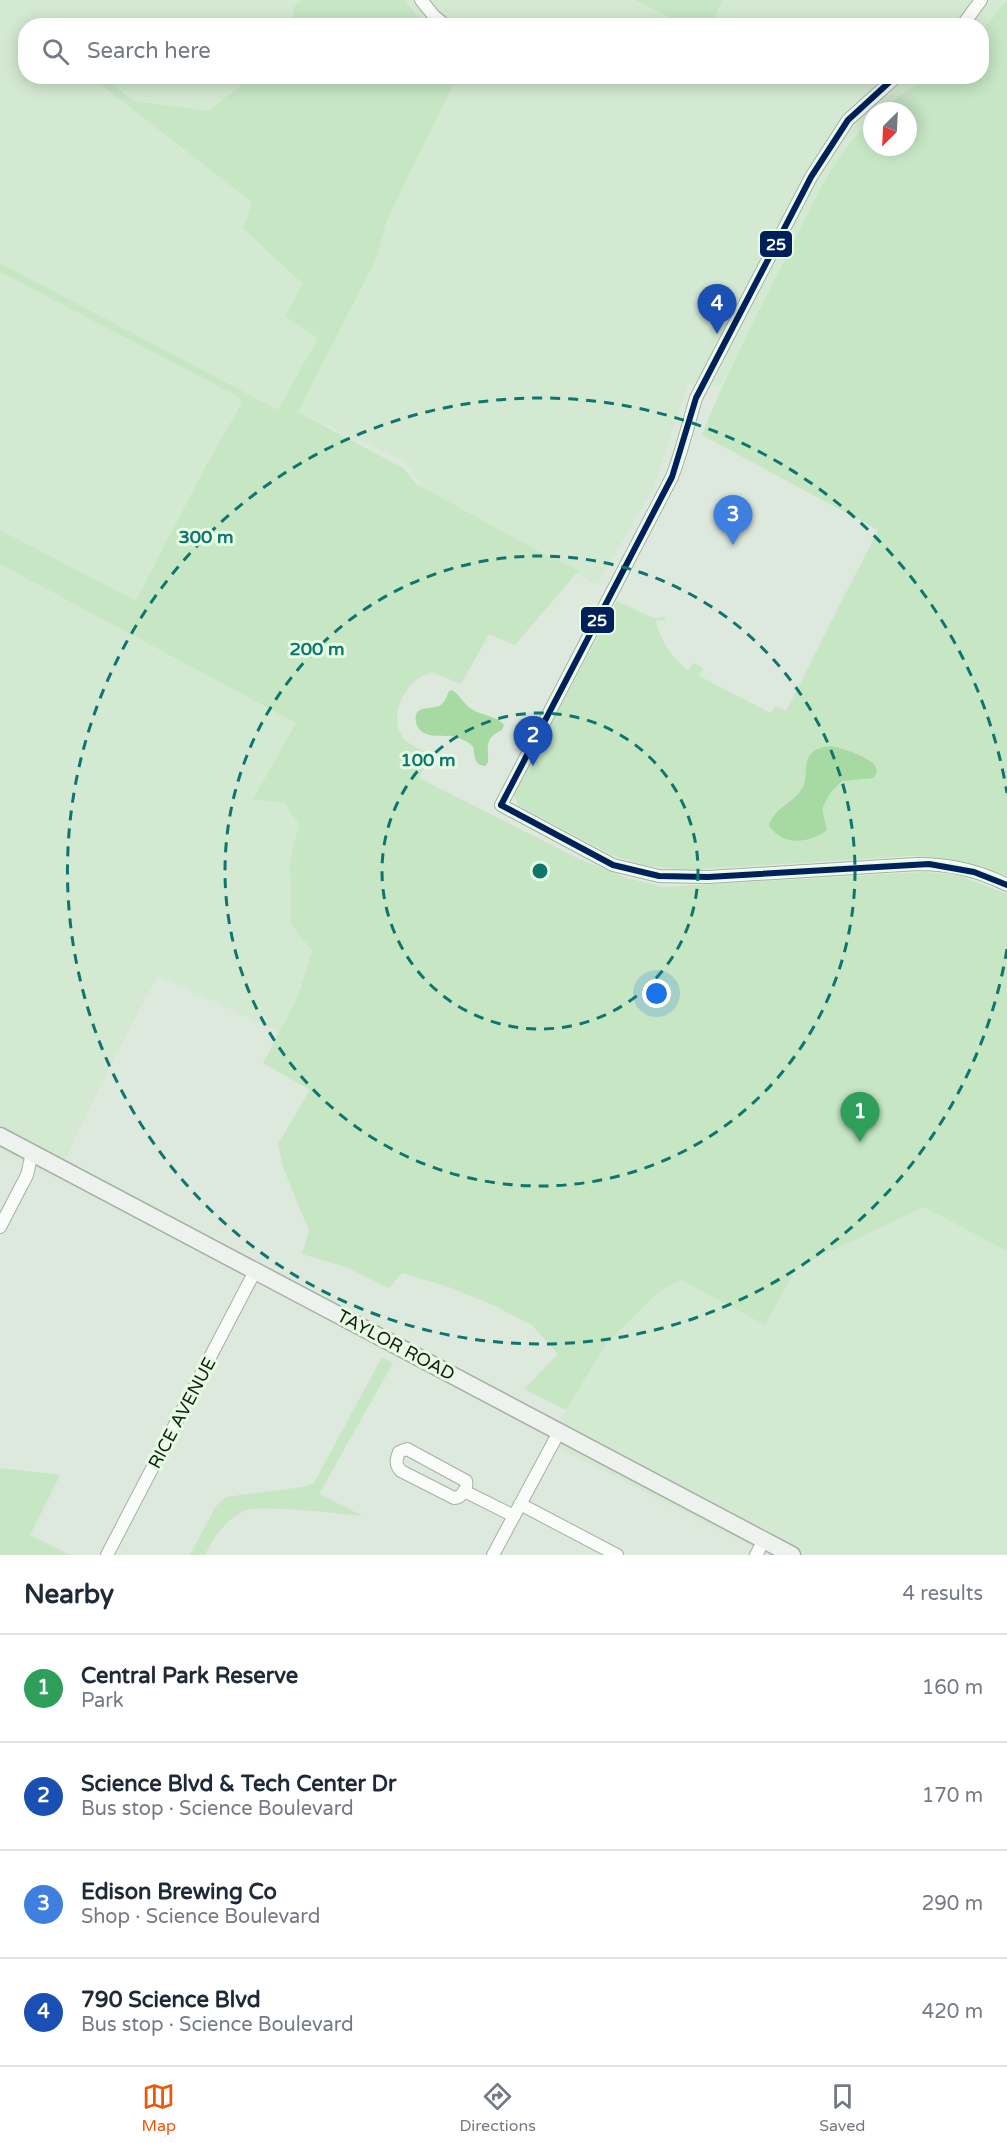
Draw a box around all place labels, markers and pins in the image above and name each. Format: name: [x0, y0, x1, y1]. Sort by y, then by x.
pin: 4: [698, 284, 736, 334]
pin: 3: [714, 496, 752, 545]
pin: 2: [514, 716, 552, 766]
centre of rings: [530, 861, 550, 881]
pin: 1: [840, 1092, 880, 1142]

